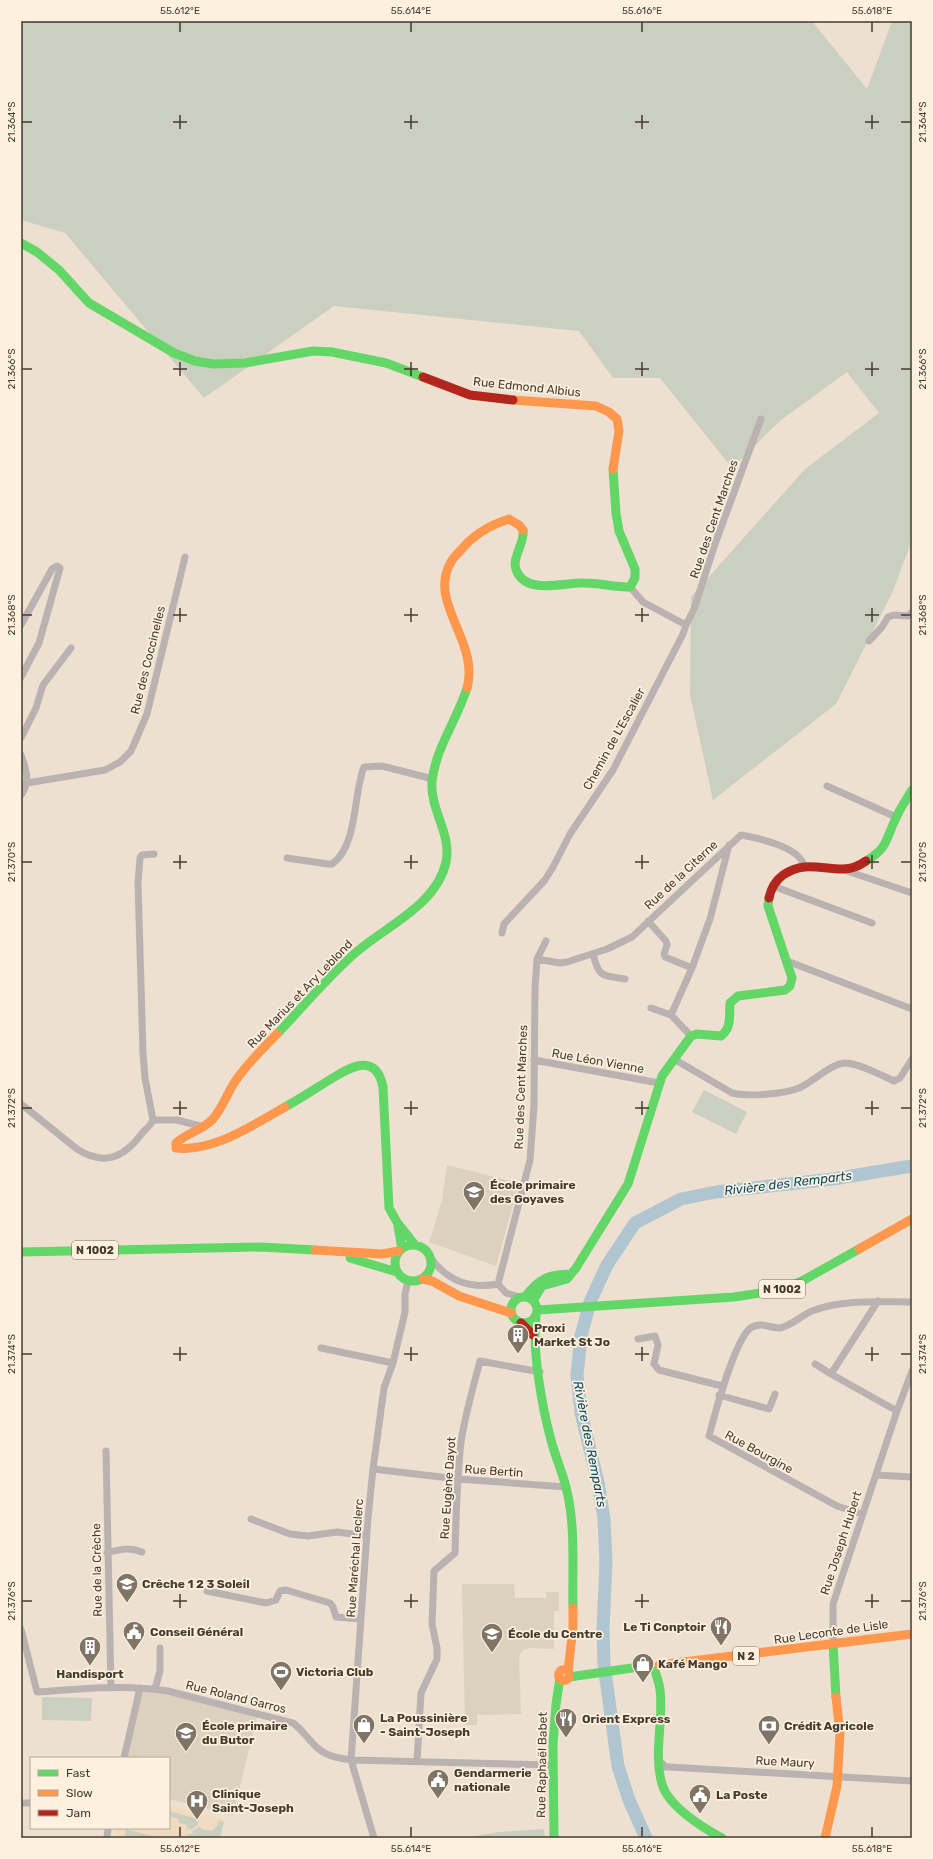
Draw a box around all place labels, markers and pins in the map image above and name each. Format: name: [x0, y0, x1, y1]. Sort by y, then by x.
place label: École primaire des Goyaves: [490, 1178, 576, 1206]
school or university icon: École primaire des Goyaves: [461, 1179, 487, 1212]
place label: Proxi Market St Jo: [534, 1321, 610, 1349]
building icon: Proxi Market St Jo: [505, 1322, 531, 1355]
school or university icon: Crêche 1 2 3 Soleil: [114, 1571, 140, 1604]
place label: Crêche 1 2 3 Soleil: [142, 1577, 250, 1591]
restaurant icon: Le Ti Conptoir: [708, 1614, 734, 1647]
public building icon: Conseil Général: [121, 1619, 147, 1652]
place label: Le Ti Conptoir: [623, 1620, 707, 1634]
school or university icon: École du Centre: [479, 1621, 505, 1654]
place label: Conseil Général: [150, 1625, 243, 1639]
place label: École du Centre: [508, 1627, 602, 1641]
building icon: Handisport: [77, 1634, 103, 1667]
shop icon: Kafé Mango: [630, 1651, 656, 1684]
place label: Kafé Mango: [658, 1657, 728, 1671]
sports icon: Victoria Club: [268, 1659, 294, 1692]
place label: Victoria Club: [296, 1665, 374, 1679]
place label: Handisport: [56, 1667, 124, 1681]
restaurant icon: Orient Express: [553, 1706, 579, 1739]
place label: La Poussinière - Saint-Joseph: [380, 1711, 470, 1739]
shop icon: La Poussinière - Saint-Joseph: [351, 1712, 377, 1745]
place label: Orient Express: [582, 1712, 671, 1726]
bank icon: Crédit Agricole: [756, 1713, 782, 1746]
place label: École primaire du Butor: [202, 1719, 288, 1747]
place label: Crédit Agricole: [784, 1719, 874, 1733]
school or university icon: École primaire du Butor: [173, 1720, 199, 1753]
place label: Gendarmerie nationale: [454, 1766, 532, 1794]
public building icon: Gendarmerie nationale: [425, 1767, 451, 1800]
public building icon: La Poste: [687, 1782, 713, 1815]
place label: Clinique Saint-Joseph: [212, 1787, 294, 1815]
hospital icon: Clinique Saint-Joseph: [184, 1788, 210, 1821]
place label: La Poste: [716, 1788, 768, 1802]

